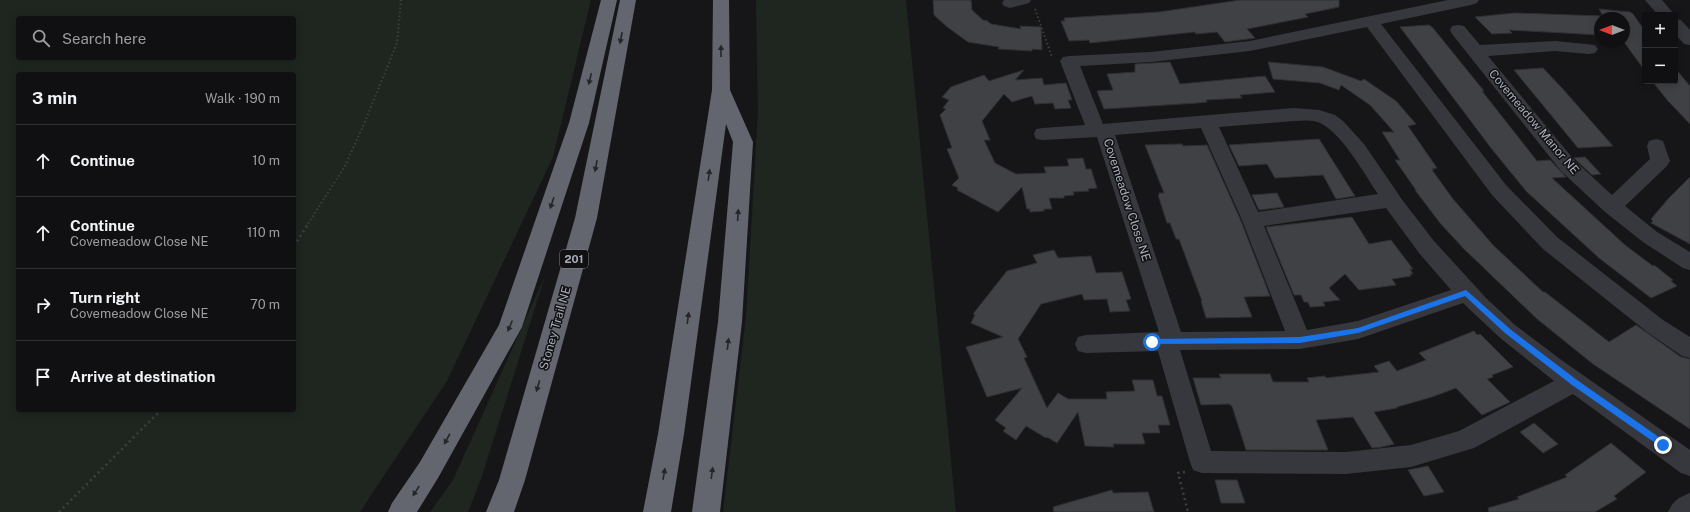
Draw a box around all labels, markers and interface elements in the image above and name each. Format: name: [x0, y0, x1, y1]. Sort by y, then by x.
north arrow: [1594, 12, 1630, 48]
map controls: [1642, 12, 1678, 84]
button: +: [1642, 12, 1678, 48]
search box: [16, 16, 296, 60]
icon: search: [30, 27, 52, 49]
text: Search here: [62, 30, 146, 47]
one-way arrow: [617, 32, 623, 44]
one-way arrow: [718, 44, 724, 57]
button: −: [1642, 48, 1678, 84]
street label: Covemeadow Manor NE: [1486, 67, 1582, 177]
one-way arrow: [586, 73, 592, 85]
text: 3 min: [32, 88, 77, 108]
text: Walk · 190 m: [205, 91, 280, 106]
street label: Covemeadow Close NE: [1101, 137, 1153, 263]
icon: ahead: [32, 150, 54, 172]
text: Continue: [70, 152, 135, 169]
text: 10 m: [252, 153, 280, 168]
one-way arrow: [593, 160, 599, 172]
one-way arrow: [706, 169, 712, 181]
one-way arrow: [549, 197, 555, 209]
one-way arrow: [734, 209, 741, 221]
text: Continue: [70, 217, 135, 234]
icon: ahead: [32, 222, 54, 244]
text: 110 m: [247, 225, 280, 240]
text: Covemeadow Close NE: [70, 234, 209, 249]
road number: 201: [560, 250, 588, 268]
street label: Stoney Trail NE: [536, 285, 574, 371]
text: Turn right: [70, 289, 140, 306]
icon: right: [32, 294, 54, 316]
text: 70 m: [250, 297, 280, 312]
text: Covemeadow Close NE: [70, 306, 209, 321]
one-way arrow: [685, 311, 691, 324]
one-way arrow: [507, 320, 513, 332]
route start: [1143, 333, 1161, 351]
one-way arrow: [725, 338, 731, 350]
icon: arrive: [32, 366, 54, 388]
text: Arrive at destination: [70, 368, 215, 385]
one-way arrow: [535, 381, 541, 393]
one-way arrow: [443, 434, 450, 445]
route end: [1654, 436, 1672, 454]
one-way arrow: [709, 467, 715, 479]
one-way arrow: [661, 468, 667, 480]
one-way arrow: [412, 486, 420, 496]

